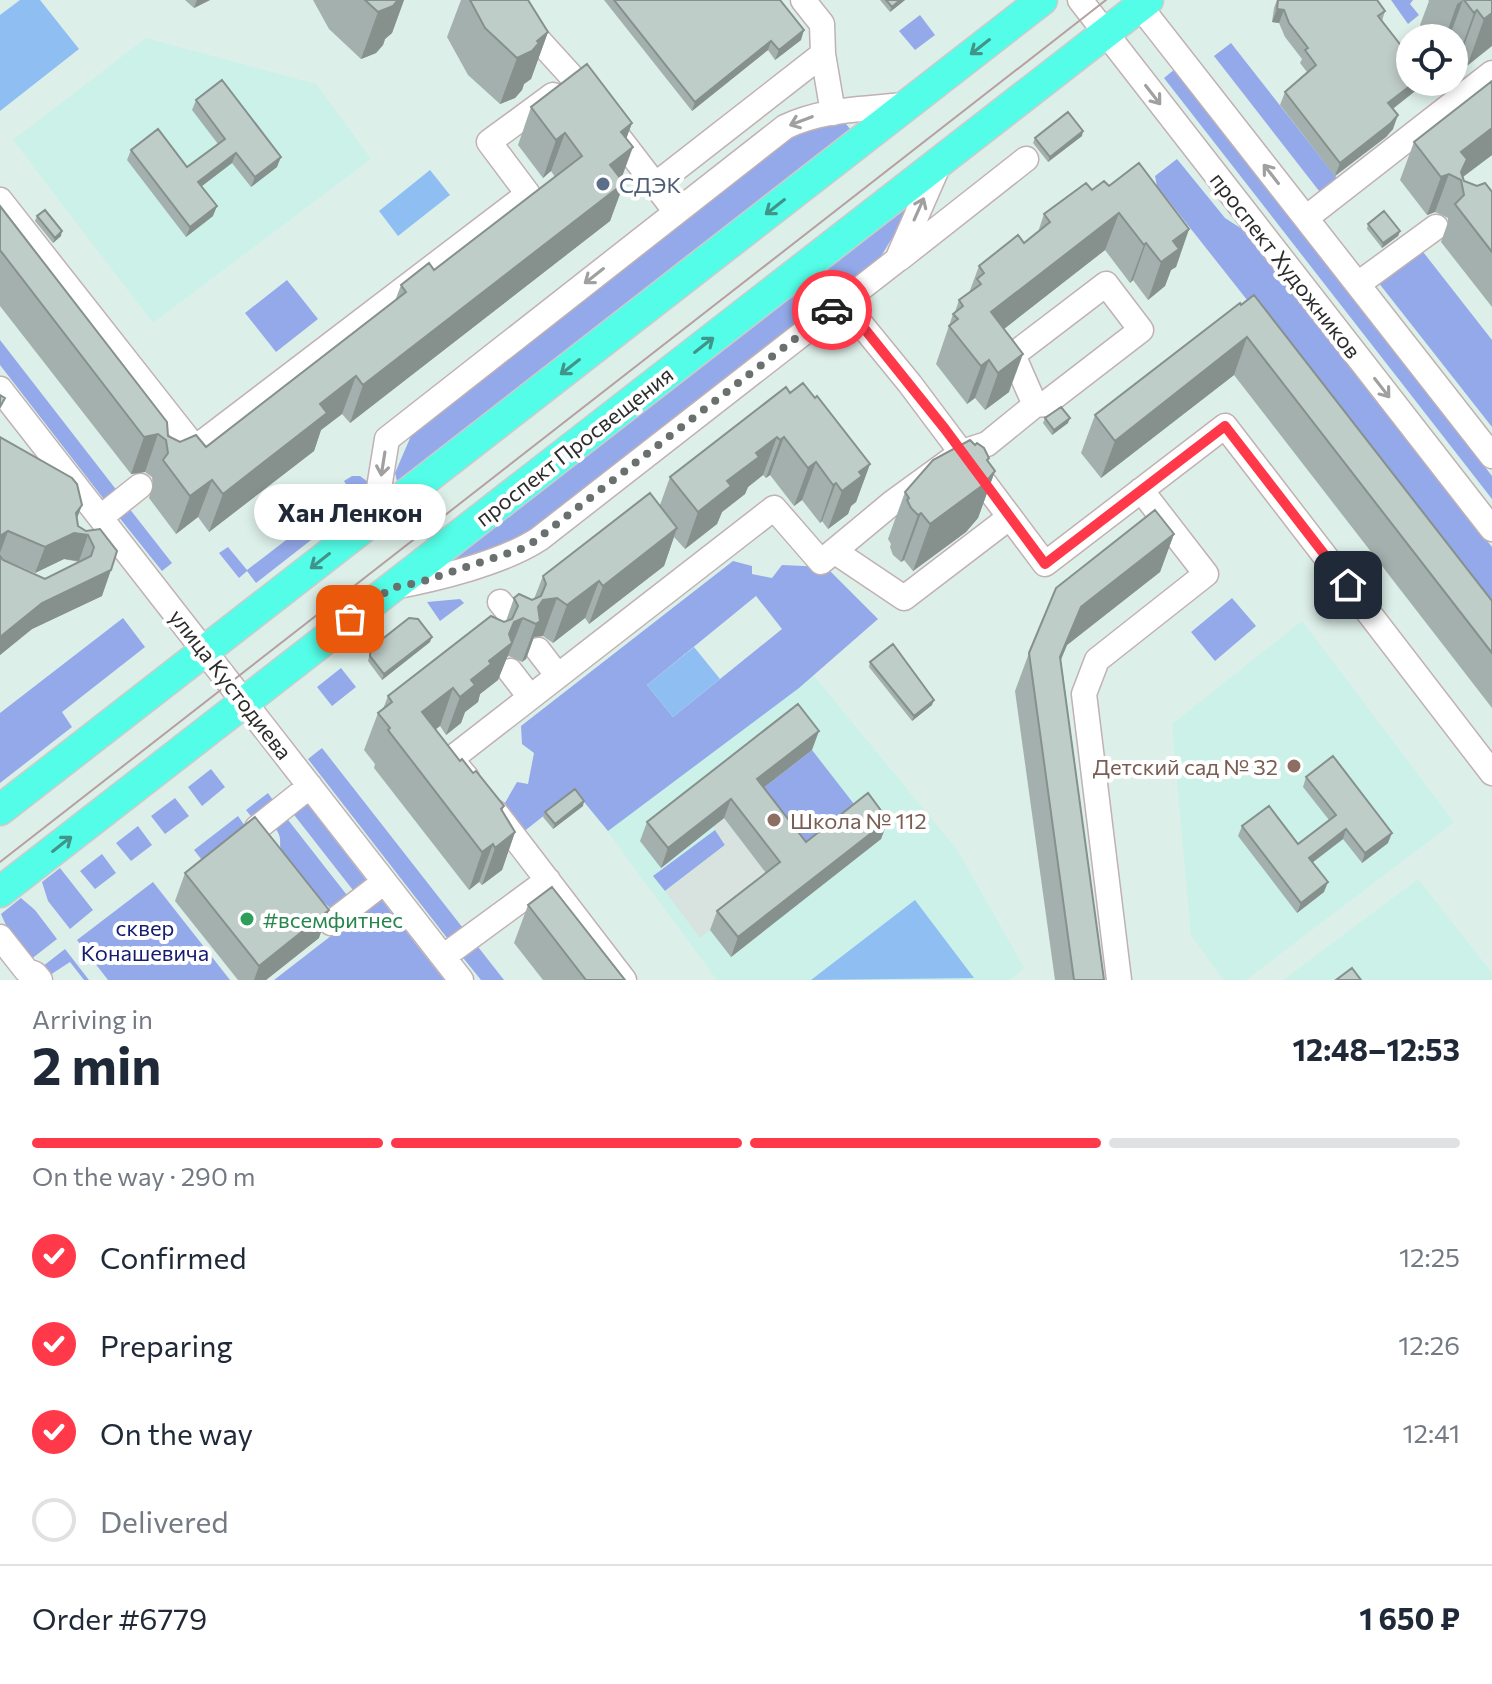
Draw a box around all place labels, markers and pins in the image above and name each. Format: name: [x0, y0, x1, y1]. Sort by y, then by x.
place label: СДЭК: [619, 171, 681, 198]
marker: СДЭК: [594, 175, 612, 193]
callout: Хан Ленкон: [254, 483, 446, 539]
pin: [1314, 551, 1382, 619]
pin: [316, 585, 384, 653]
place label: Детский сад № 32: [1093, 753, 1278, 780]
marker: Детский сад № 32: [1285, 757, 1303, 775]
place label: Школа № 112: [790, 807, 927, 834]
marker: Школа № 112: [765, 811, 783, 829]
place label: #всемфитнес: [263, 906, 403, 933]
marker: #всемфитнес: [238, 910, 256, 928]

